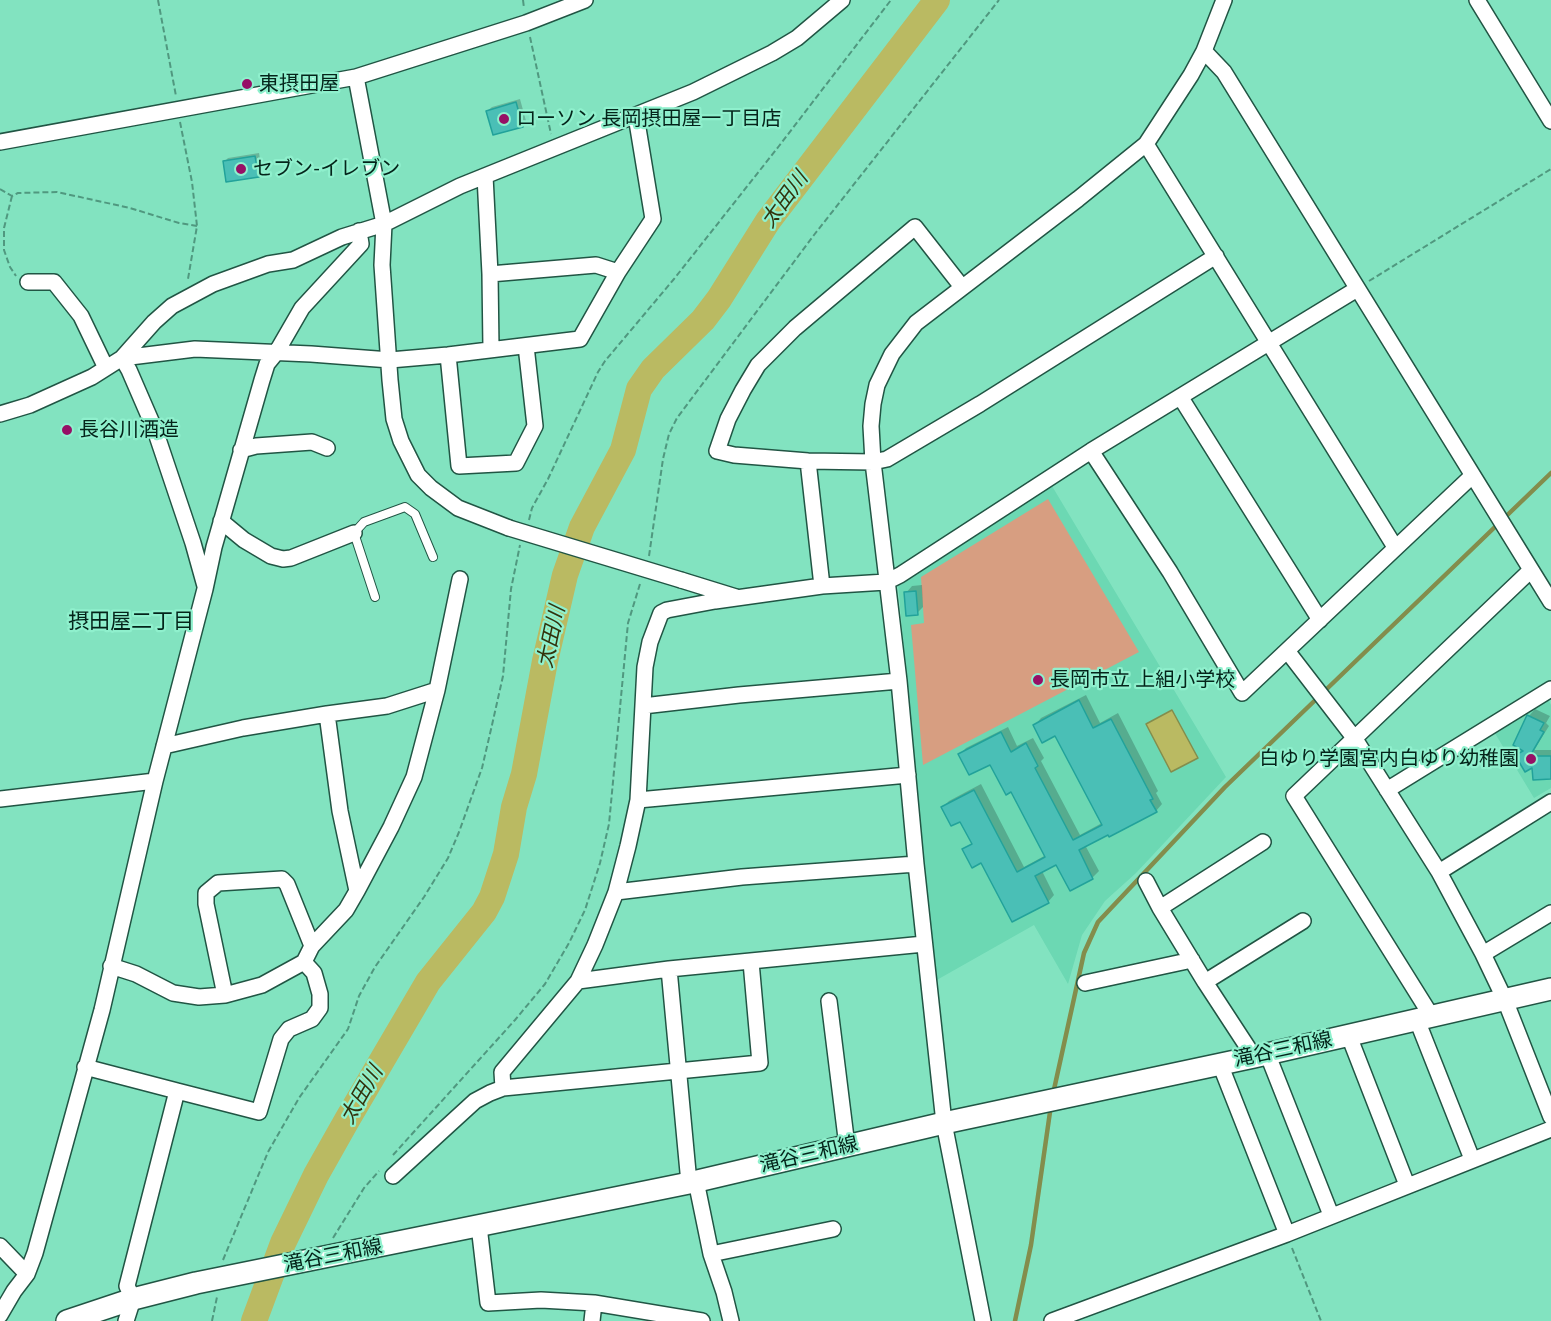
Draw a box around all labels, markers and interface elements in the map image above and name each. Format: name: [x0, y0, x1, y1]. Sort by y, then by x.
place label: 東摂田屋: [259, 72, 339, 96]
marker: 東摂田屋: [240, 77, 254, 91]
place label: ローソン 長岡摂田屋一丁目店: [516, 107, 781, 131]
marker: ローソン 長岡摂田屋一丁目店: [497, 112, 511, 126]
place label: セブン-イレブン: [253, 157, 400, 181]
marker: セブン-イレブン: [234, 162, 248, 176]
water label: 太田川: [756, 167, 814, 233]
place label: 長谷川酒造: [79, 418, 179, 442]
marker: 長谷川酒造: [60, 423, 74, 437]
water label: 太田川: [533, 604, 571, 670]
district label: 摂田屋二丁目: [68, 609, 194, 635]
place label: 長岡市立 上組小学校: [1050, 668, 1235, 692]
marker: 長岡市立 上組小学校: [1031, 673, 1045, 687]
place label: 白ゆり学園宮内白ゆり幼稚園: [1259, 747, 1519, 771]
marker: 白ゆり学園宮内白ゆり幼稚園: [1524, 752, 1538, 766]
street label: 滝谷三和線: [1232, 1028, 1334, 1072]
water label: 太田川: [335, 1061, 389, 1129]
street label: 滝谷三和線: [758, 1132, 860, 1178]
street label: 滝谷三和線: [282, 1235, 384, 1277]

